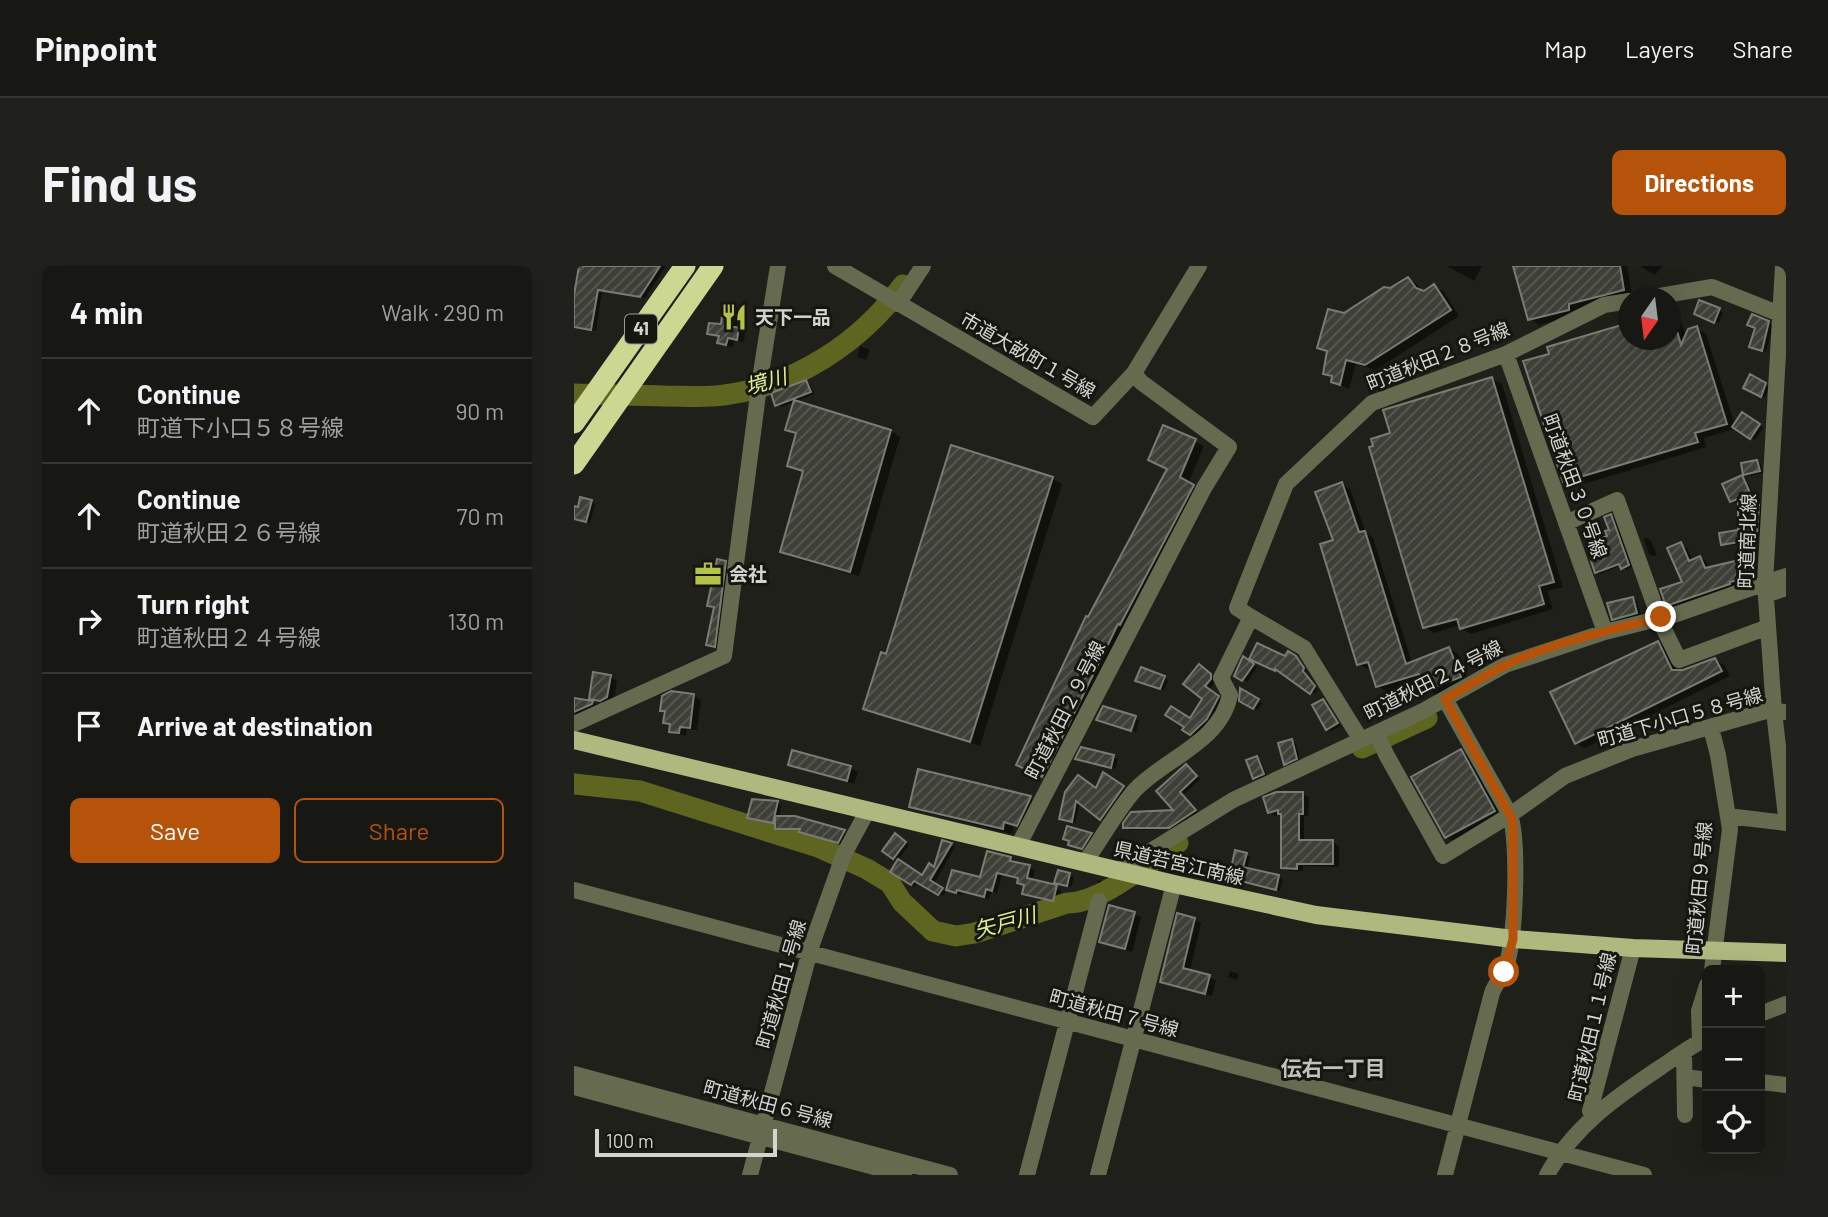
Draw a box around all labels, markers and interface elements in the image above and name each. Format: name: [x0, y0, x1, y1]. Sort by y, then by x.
text: Pinpoint: [35, 28, 157, 68]
text: Map: [1544, 34, 1587, 63]
text: Layers: [1625, 34, 1694, 63]
text: Share: [1732, 34, 1793, 63]
button: Directions: [1612, 150, 1786, 215]
text: Find us: [42, 153, 197, 212]
north arrow: [1618, 287, 1681, 350]
text: 4 min: [70, 294, 143, 330]
text: Walk · 290 m: [381, 298, 504, 326]
restaurant icon: 天下一品: [719, 302, 749, 332]
place label: 天下一品: [755, 305, 831, 328]
street label: 市道大畝町１号線: [957, 307, 1100, 403]
road number: 41: [625, 314, 657, 344]
street label: 町道秋田２８号線: [1363, 316, 1513, 395]
water label: 境川: [742, 362, 791, 398]
text: Continue: [137, 378, 241, 409]
icon: ahead: [70, 392, 108, 430]
text: 90 m: [455, 397, 504, 425]
street label: 町道秋田３０号線: [1539, 410, 1612, 561]
text: 町道下小口５８号線: [137, 413, 344, 441]
text: Continue: [137, 483, 241, 514]
street label: 町道南北線: [1733, 493, 1760, 589]
icon: ahead: [70, 497, 108, 535]
text: 70 m: [457, 502, 504, 530]
text: 町道秋田２６号線: [137, 518, 321, 546]
office icon: 会社: [693, 559, 723, 589]
place label: 会社: [729, 562, 767, 585]
text: Turn right: [137, 588, 250, 619]
route end: [1645, 601, 1676, 632]
icon: right: [70, 602, 108, 640]
text: 130 m: [447, 607, 504, 635]
text: 町道秋田２４号線: [137, 623, 321, 651]
street label: 町道秋田２４号線: [1360, 635, 1506, 724]
street label: 町道秋田２９号線: [1020, 637, 1109, 783]
street label: 町道下小口５８号線: [1594, 682, 1765, 751]
icon: arrive: [70, 707, 108, 745]
text: Arrive at destination: [137, 710, 373, 741]
button: Save: [70, 798, 280, 863]
button: Share: [294, 798, 504, 863]
street label: 町道秋田９号線: [1681, 821, 1716, 955]
street label: 県道若宮江南線: [1112, 836, 1247, 889]
water label: 矢戸川: [971, 901, 1040, 942]
street label: 町道秋田１号線: [751, 917, 810, 1051]
street label: 町道秋田１１号線: [1563, 950, 1620, 1104]
route start: [1488, 956, 1519, 987]
map controls: [1702, 965, 1765, 1154]
button: +: [1702, 965, 1765, 1028]
street label: 町道秋田７号線: [1047, 984, 1181, 1041]
button: −: [1702, 1028, 1765, 1091]
district label: 伝右一丁目: [1281, 1055, 1386, 1080]
street label: 町道秋田６号線: [701, 1075, 835, 1132]
button: locate: [1702, 1091, 1765, 1154]
scale bar: [595, 1126, 777, 1158]
text: 100 m: [606, 1129, 654, 1152]

